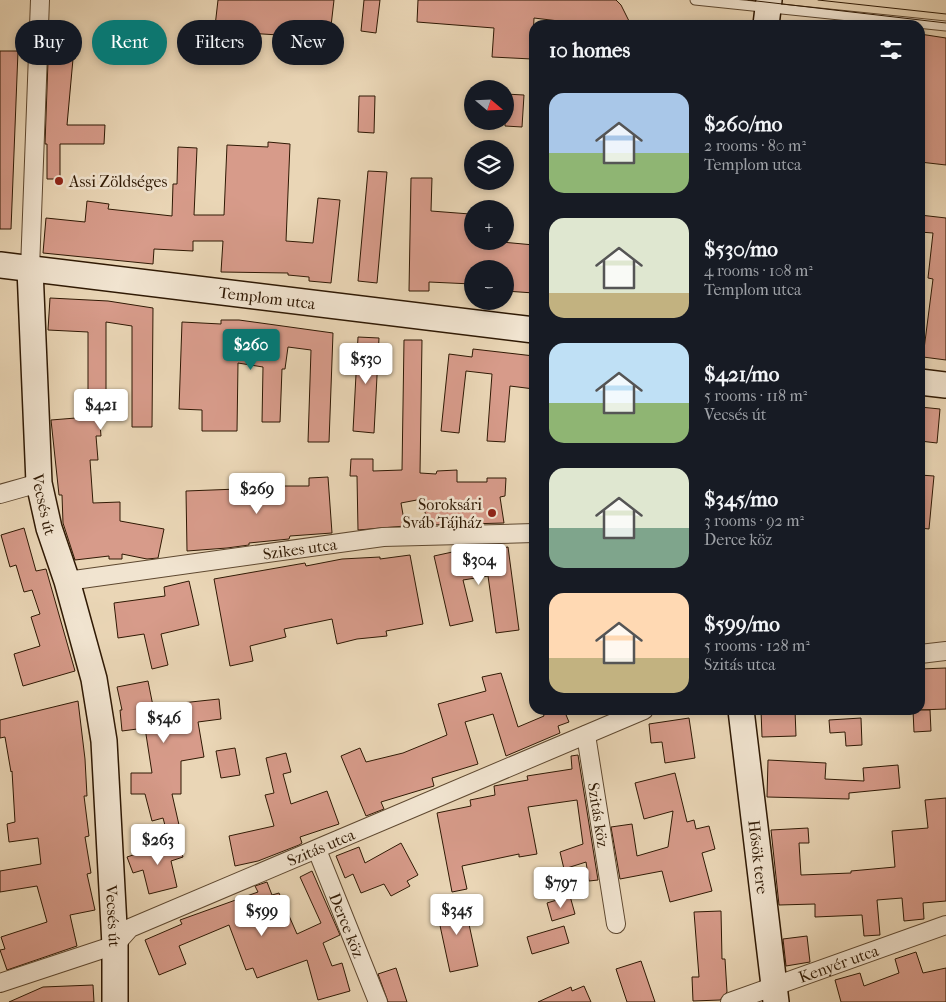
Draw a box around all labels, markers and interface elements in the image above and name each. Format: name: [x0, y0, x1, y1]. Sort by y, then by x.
chip: Buy: [15, 20, 82, 65]
chip: Rent: [92, 20, 167, 65]
chip: Filters: [177, 20, 262, 65]
chip: New: [272, 20, 344, 65]
icon: filters: [877, 36, 905, 64]
text: 10 homes: [549, 38, 630, 62]
north arrow: [464, 80, 514, 130]
map controls: [464, 80, 514, 310]
text: $260/mo: [704, 112, 782, 136]
icon: home: [589, 113, 649, 173]
text: 2 rooms · 80 m²: [704, 136, 806, 155]
button: layers: [464, 140, 514, 190]
text: Templom utca: [704, 155, 801, 174]
place label: Assi Zöldséges: [68, 172, 167, 191]
marker: Assi Zöldséges: [53, 175, 65, 187]
button: +: [464, 200, 514, 250]
text: $530/mo: [704, 237, 778, 261]
icon: home: [589, 238, 649, 298]
button: −: [464, 260, 514, 310]
text: 4 rooms · 108 m²: [704, 261, 813, 280]
text: Templom utca: [704, 280, 801, 299]
street label: Templom utca: [217, 283, 317, 313]
pin: $260: [221, 328, 281, 371]
text: $260: [234, 335, 268, 354]
pin: $530: [336, 342, 396, 385]
text: $530: [350, 349, 382, 368]
text: $421/mo: [704, 362, 779, 386]
icon: home: [589, 363, 649, 423]
text: 5 rooms · 118 m²: [704, 386, 807, 405]
pin: $421: [71, 388, 131, 431]
text: $421: [85, 395, 117, 414]
text: Vecsés út: [704, 405, 766, 424]
street label: Vecsés út: [29, 472, 60, 538]
pin: $269: [227, 472, 287, 515]
text: $269: [240, 479, 274, 498]
text: $345/mo: [704, 487, 778, 511]
icon: home: [589, 488, 649, 548]
place label: Soroksári Sváb Tájház: [403, 495, 482, 532]
marker: Soroksári Sváb Tájház: [486, 507, 498, 519]
text: 3 rooms · 92 m²: [704, 511, 804, 530]
text: Derce köz: [704, 530, 772, 549]
street label: Szikes utca: [262, 534, 339, 564]
pin: $304: [449, 544, 509, 586]
text: $304: [462, 550, 496, 569]
text: $599/mo: [704, 612, 780, 636]
icon: home: [589, 613, 649, 673]
text: 5 rooms · 128 m²: [704, 636, 810, 655]
text: Szitás utca: [704, 655, 776, 674]
pin: $546: [134, 702, 194, 744]
text: $546: [147, 708, 181, 727]
street label: Szitás köz: [584, 781, 613, 849]
street label: Hősök tere: [744, 819, 772, 895]
pin: $263: [128, 824, 188, 866]
street label: Szitás utca: [284, 825, 358, 870]
text: $263: [142, 830, 174, 849]
pin: $797: [531, 866, 591, 909]
text: $797: [545, 873, 577, 892]
street label: Vecsés út: [102, 883, 124, 948]
street label: Derce köz: [325, 890, 368, 961]
pin: $599: [232, 894, 292, 937]
pin: $345: [427, 894, 487, 936]
text: $345: [441, 900, 473, 919]
text: $599: [246, 901, 278, 920]
street label: Kenyér utca: [796, 941, 882, 987]

